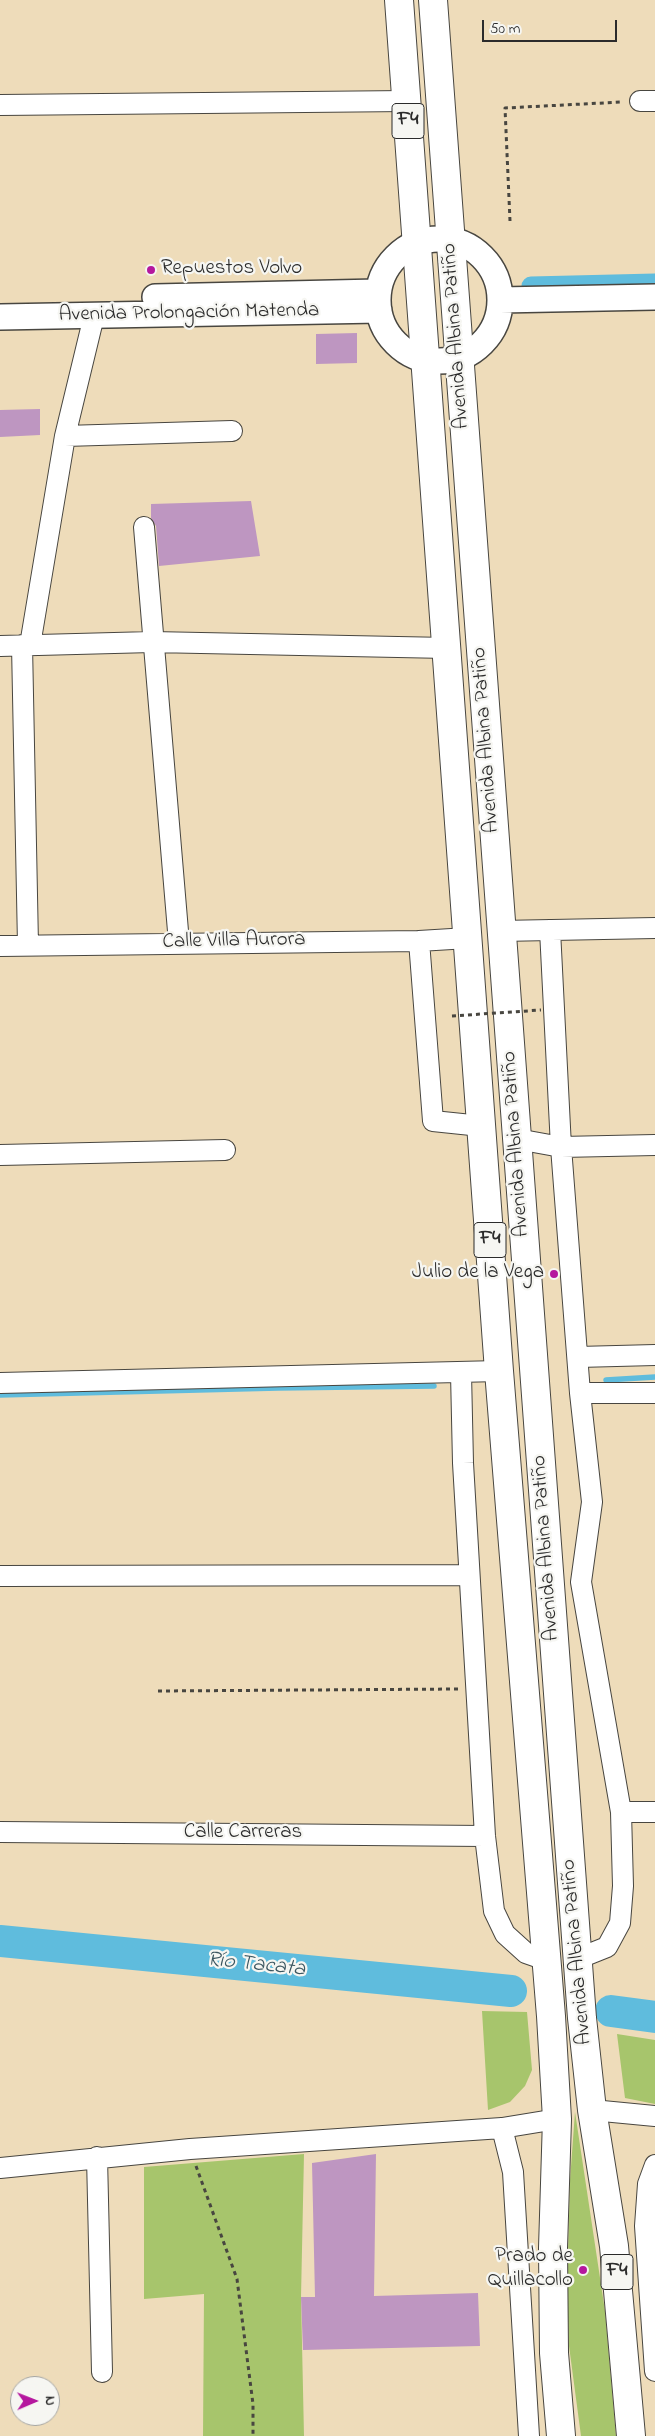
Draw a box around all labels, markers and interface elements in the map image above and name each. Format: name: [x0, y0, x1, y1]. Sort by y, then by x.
scale bar: [485, 10, 620, 42]
text: 50 m: [490, 18, 520, 40]
road number: F4: [392, 104, 424, 138]
street label: Avenida Albina Patiño: [438, 242, 476, 430]
place label: Repuestos Volvo: [161, 257, 302, 283]
marker: Repuestos Volvo: [145, 264, 157, 276]
street label: Avenida Prolongación Matenda: [59, 299, 319, 329]
street label: Avenida Albina Patiño: [468, 646, 506, 834]
street label: Calle Villa Aurora: [162, 928, 306, 956]
street label: Avenida Albina Patiño: [498, 1050, 536, 1238]
road number: F4: [474, 1222, 506, 1258]
place label: Julio de la Vega: [412, 1261, 544, 1287]
marker: Julio de la Vega: [548, 1268, 560, 1280]
street label: Avenida Albina Patiño: [528, 1454, 566, 1642]
street label: Calle Carreras: [184, 1821, 302, 1847]
street label: Avenida Albina Patiño: [557, 1858, 599, 2046]
water label: Río Tacata: [206, 1948, 306, 1984]
place label: Prado de Quillacollo: [488, 2245, 573, 2295]
road number: F4: [601, 2254, 633, 2290]
marker: Prado de Quillacollo: [577, 2264, 589, 2276]
north arrow: [10, 2376, 60, 2426]
text: N: [39, 2396, 60, 2406]

